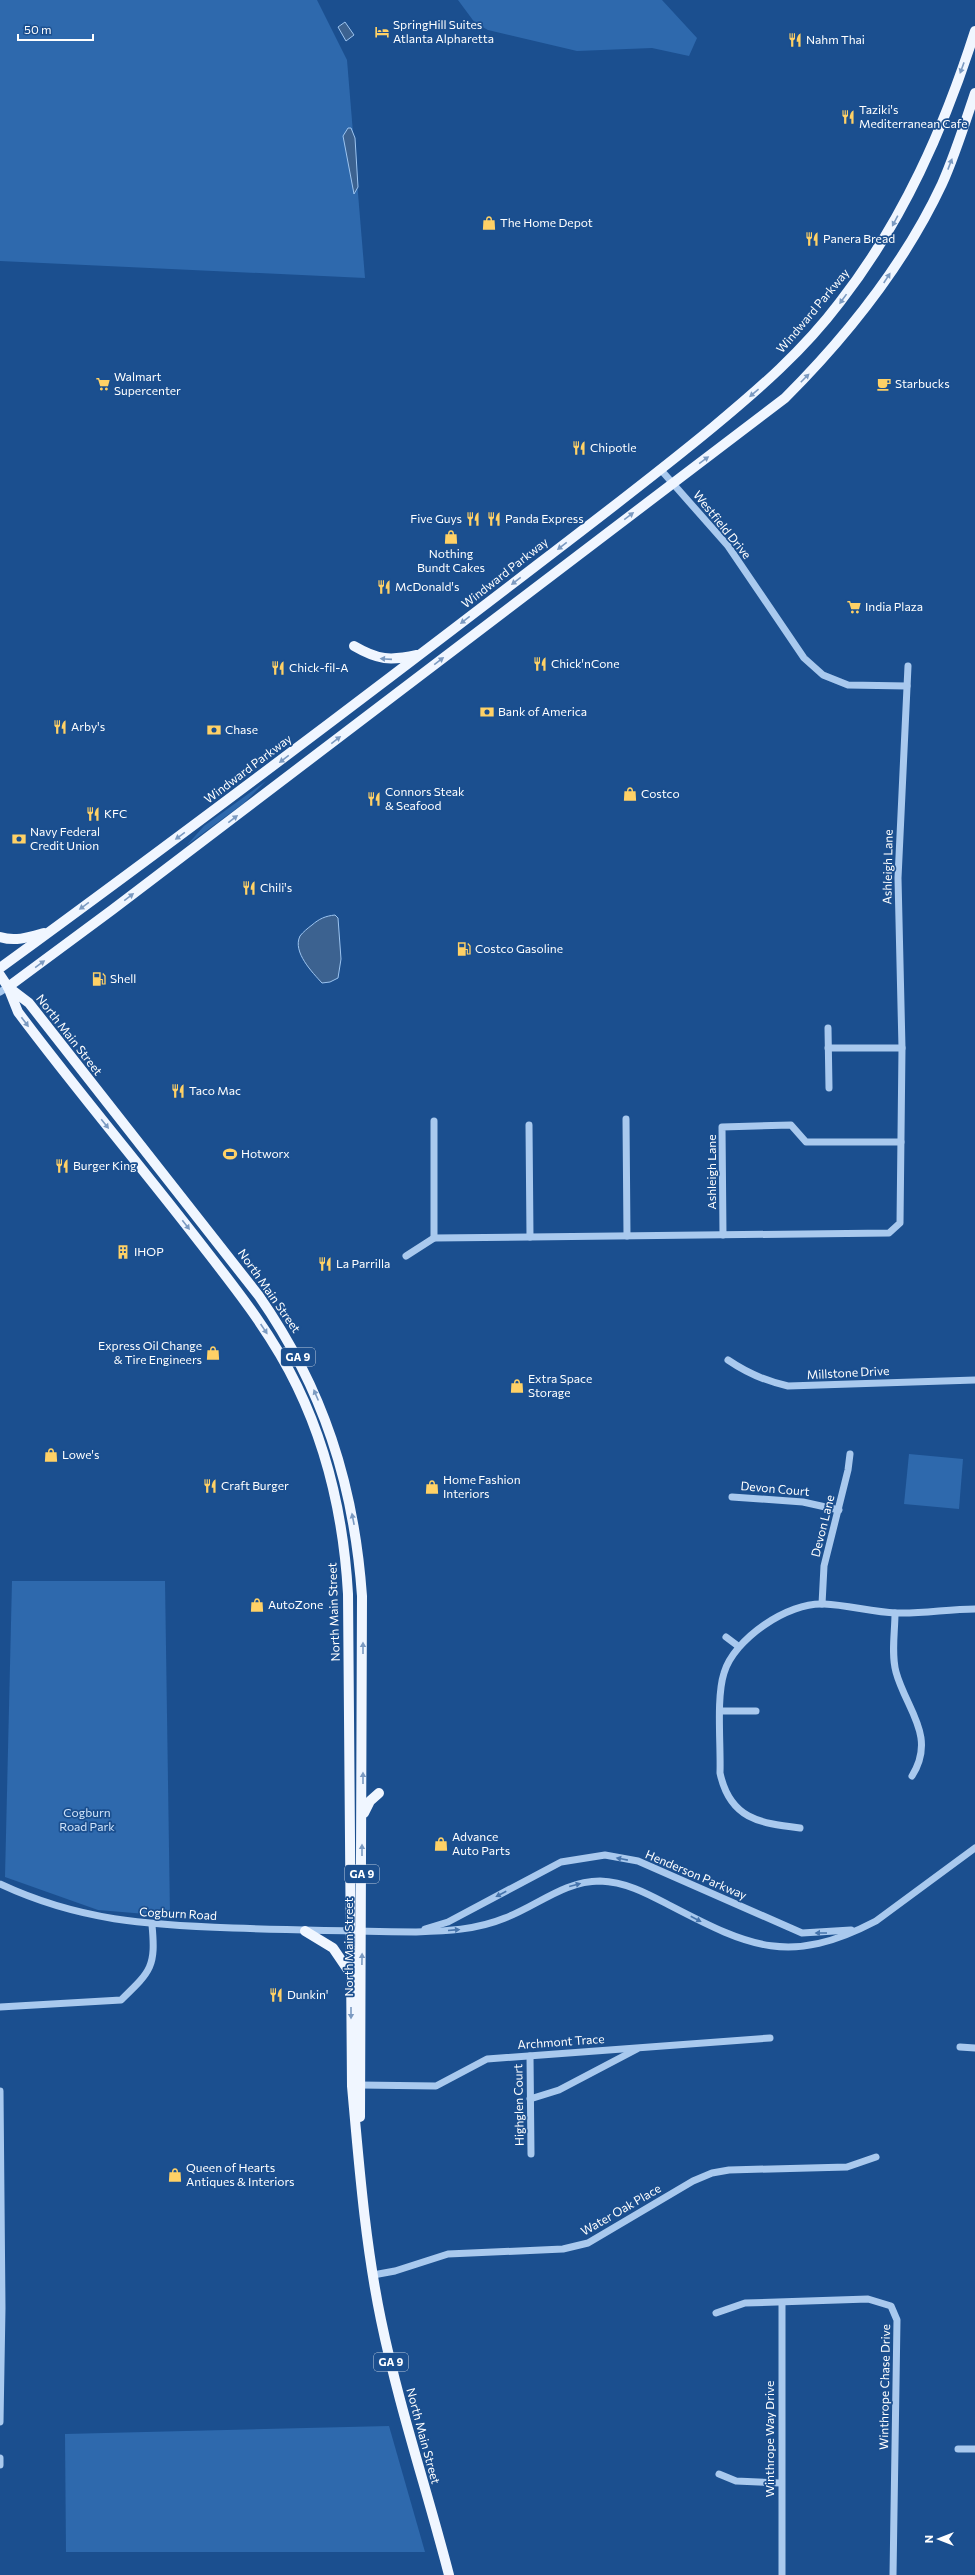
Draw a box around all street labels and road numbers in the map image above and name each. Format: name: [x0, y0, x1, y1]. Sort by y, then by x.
street label: Windward Parkway: [773, 265, 852, 355]
street label: Westfield Drive: [691, 488, 754, 561]
street label: Windward Parkway: [458, 534, 550, 610]
street label: Windward Parkway: [201, 731, 294, 806]
street label: Ashleigh Lane: [879, 829, 895, 905]
street label: North Main Street: [34, 991, 106, 1078]
street label: Ashleigh Lane: [704, 1134, 718, 1210]
street label: North Main Street: [236, 1246, 304, 1335]
road number: GA 9: [281, 1348, 315, 1366]
street label: Millstone Drive: [806, 1363, 890, 1381]
street label: Devon Court: [740, 1478, 810, 1498]
street label: Devon Lane: [808, 1493, 837, 1558]
street label: North Main Street: [324, 1562, 342, 1662]
street label: Henderson Parkway: [644, 1846, 749, 1902]
road number: GA 9: [345, 1865, 379, 1883]
street label: North Main Street: [341, 1897, 355, 1996]
street label: Cogburn Road: [139, 1904, 217, 1922]
street label: Archmont Trace: [517, 2031, 605, 2051]
street label: Highglen Court: [510, 2064, 526, 2146]
street label: Water Oak Place: [578, 2181, 663, 2238]
street label: Winthrope Chase Drive: [876, 2324, 892, 2450]
road number: GA 9: [374, 2353, 408, 2371]
street label: Winthrope Way Drive: [762, 2381, 776, 2497]
street label: North Main Street: [404, 2386, 444, 2485]

